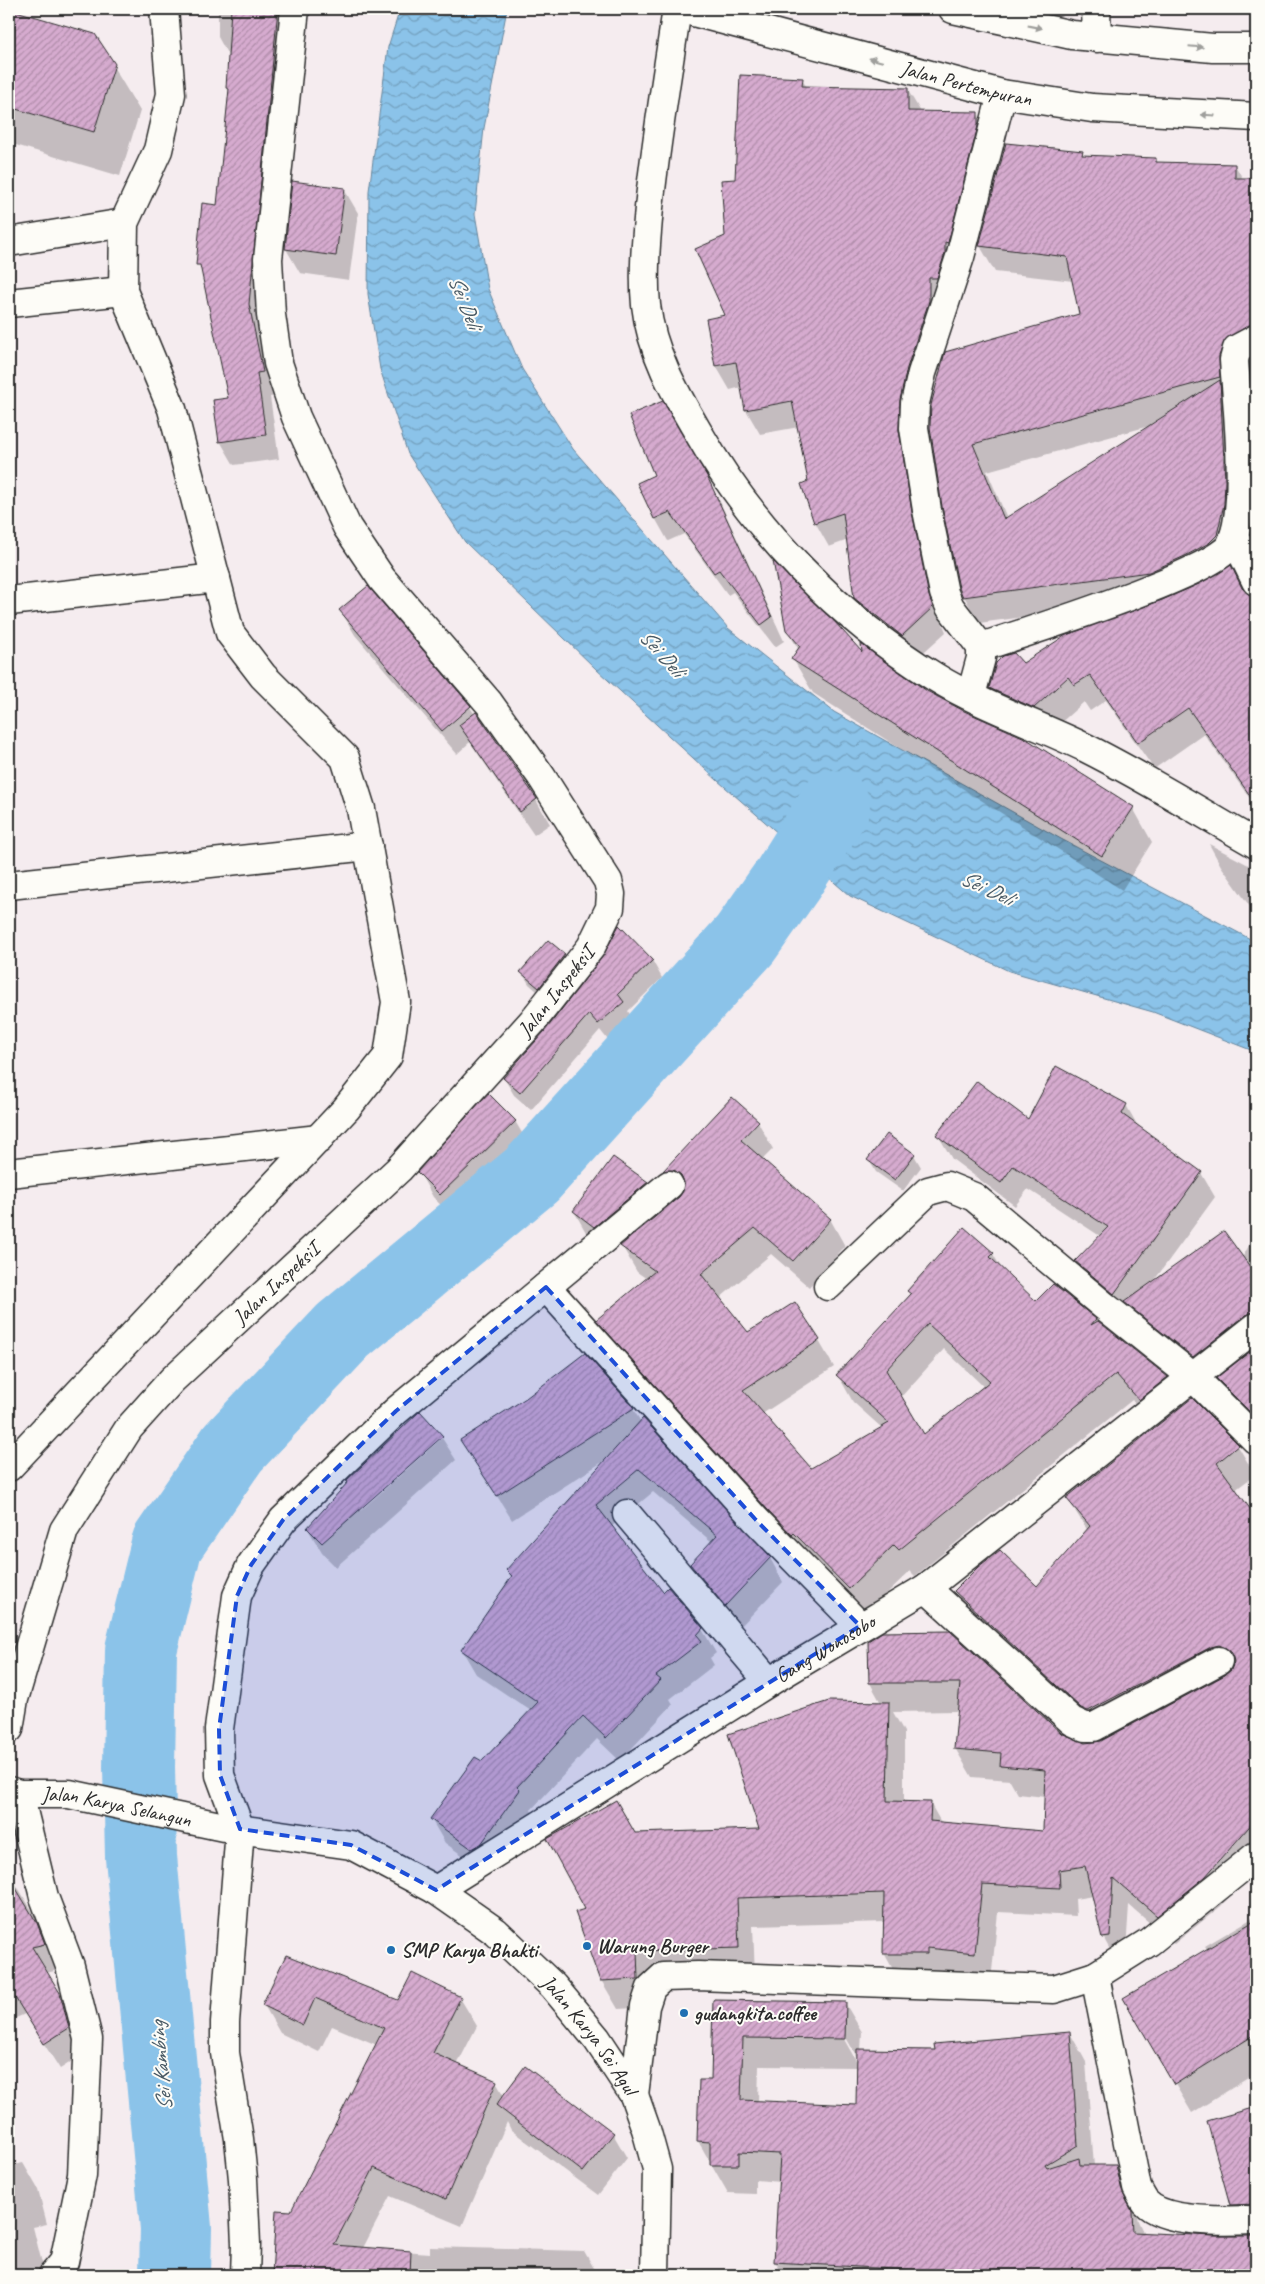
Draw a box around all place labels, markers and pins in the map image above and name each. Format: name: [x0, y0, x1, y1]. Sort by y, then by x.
place label: Warung Burger: [597, 1933, 710, 1959]
place label: SMP Karya Bhakti: [401, 1937, 540, 1964]
marker: Warung Burger: [581, 1940, 593, 1952]
marker: SMP Karya Bhakti: [385, 1944, 397, 1956]
place label: gudangkita.coffee: [694, 2000, 818, 2026]
marker: gudangkita.coffee: [678, 2007, 690, 2019]

